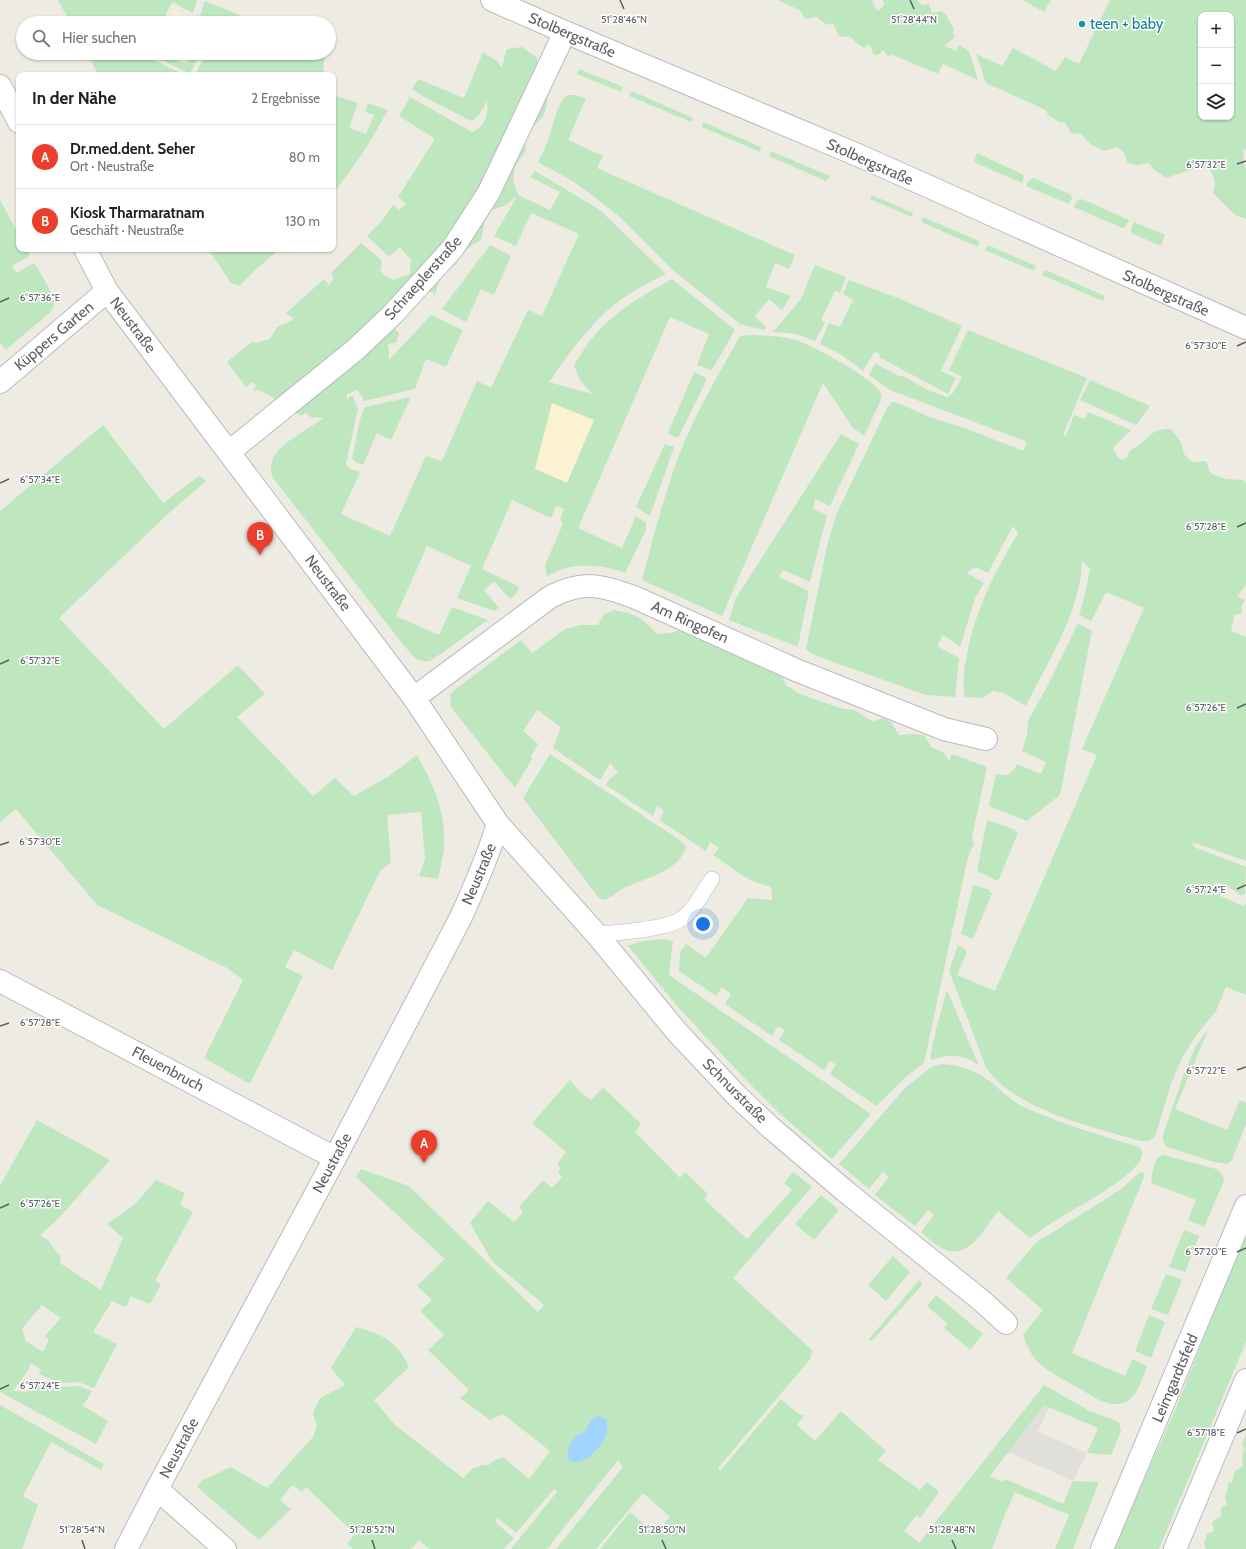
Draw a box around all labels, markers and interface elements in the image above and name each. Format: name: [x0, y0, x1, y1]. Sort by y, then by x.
street label: Stolbergstraße: [526, 9, 619, 62]
map controls: [1198, 12, 1234, 120]
button: +: [1198, 12, 1234, 48]
text: 51°28'46"N: [601, 13, 647, 26]
text: 51°28'44"N: [891, 13, 937, 26]
place label: teen + baby: [1090, 15, 1164, 33]
search box: [16, 16, 336, 60]
marker: teen + baby: [1077, 19, 1087, 29]
icon: search: [30, 27, 52, 49]
text: Hier suchen: [62, 29, 137, 47]
button: −: [1198, 48, 1234, 84]
button: layers: [1198, 84, 1234, 120]
text: In der Nähe: [32, 88, 116, 108]
text: 2 Ergebnisse: [251, 90, 320, 106]
street label: Stolbergstraße: [824, 135, 916, 189]
text: Dr.med.dent. Seher: [70, 140, 195, 158]
text: A: [41, 149, 49, 165]
text: 80 m: [289, 149, 320, 165]
text: Ort · Neustraße: [70, 158, 154, 174]
text: 6°57'32"E: [1186, 158, 1226, 171]
text: Kiosk Tharmaratnam: [70, 204, 205, 222]
text: B: [41, 213, 49, 229]
text: 130 m: [285, 213, 320, 229]
text: Geschäft · Neustraße: [70, 222, 184, 238]
street label: Schraeplerstraße: [381, 232, 466, 324]
street label: Stolbergstraße: [1120, 266, 1212, 320]
text: 6°57'36"E: [20, 291, 61, 304]
street label: Neustraße: [106, 294, 160, 357]
street label: Küppers Garten: [11, 298, 97, 374]
text: 6°57'30"E: [1185, 339, 1227, 352]
text: 6°57'34"E: [20, 473, 61, 486]
text: 6°57'28"E: [1186, 520, 1227, 533]
pin: B: [247, 522, 273, 555]
street label: Neustraße: [301, 552, 355, 615]
street label: Am Ringofen: [649, 597, 731, 647]
text: 6°57'32"E: [20, 654, 60, 667]
text: 6°57'26"E: [1186, 701, 1227, 714]
text: 6°57'30"E: [19, 835, 61, 848]
street label: Neustraße: [458, 840, 500, 908]
text: 6°57'24"E: [1186, 883, 1227, 896]
your location: [693, 914, 713, 934]
text: 6°57'28"E: [20, 1016, 61, 1029]
street label: Fleuenbruch: [129, 1043, 207, 1095]
street label: Schnurstraße: [699, 1055, 771, 1127]
text: 6°57'22"E: [1186, 1064, 1226, 1077]
street label: Neustraße: [309, 1130, 355, 1196]
pin: A: [411, 1130, 437, 1163]
text: 6°57'26"E: [20, 1197, 61, 1210]
text: 6°57'20"E: [1185, 1245, 1227, 1258]
street label: Leimgardtsfeld: [1148, 1331, 1202, 1425]
text: 6°57'24"E: [20, 1379, 61, 1392]
street label: Neustraße: [156, 1415, 202, 1481]
text: 6°57'18"E: [1187, 1426, 1226, 1439]
text: 51°28'54"N: [59, 1523, 105, 1536]
text: 51°28'52"N: [349, 1523, 395, 1536]
text: 51°28'50"N: [638, 1523, 686, 1536]
text: 51°28'48"N: [929, 1523, 975, 1536]

